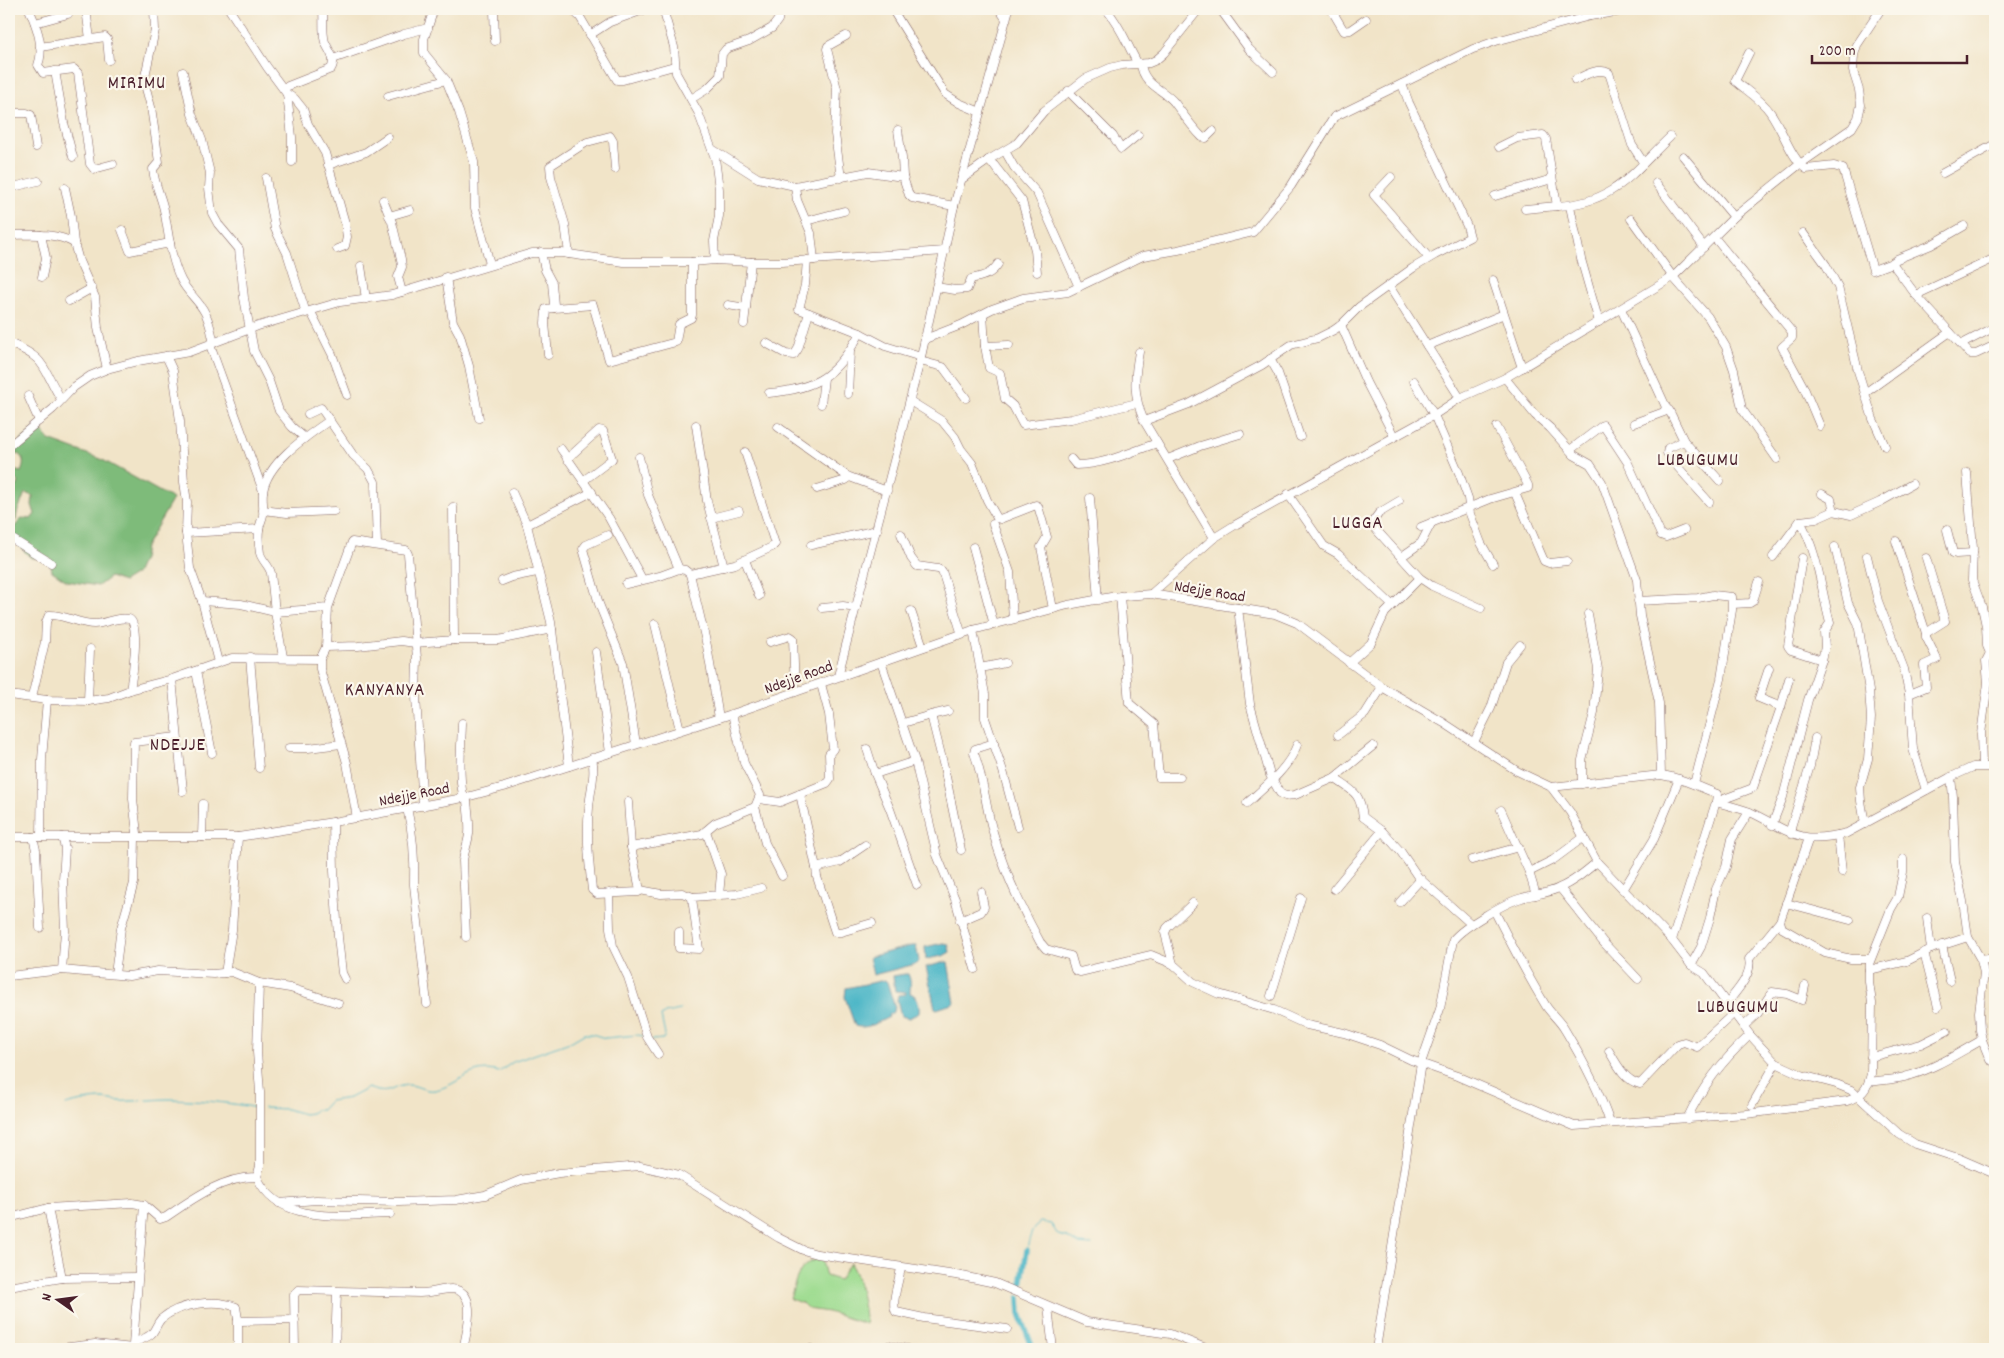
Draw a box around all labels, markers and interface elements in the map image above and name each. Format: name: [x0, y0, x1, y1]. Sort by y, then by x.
scale bar: [1812, 32, 1966, 64]
text: 200 m: [1819, 41, 1856, 63]
district label: MIRIMU: [108, 71, 166, 98]
district label: LUBUGUMU: [1657, 448, 1739, 475]
district label: LUGGA: [1332, 511, 1384, 538]
street label: Ndejje Road: [1173, 576, 1247, 609]
street label: Ndejje Road: [761, 655, 836, 701]
district label: KANYANYA: [345, 678, 425, 705]
district label: NDEJJE: [150, 733, 206, 760]
street label: Ndejje Road: [377, 777, 452, 814]
district label: LUBUGUMU: [1697, 995, 1779, 1022]
north arrow: [32, 1276, 82, 1326]
text: N: [37, 1291, 58, 1303]

